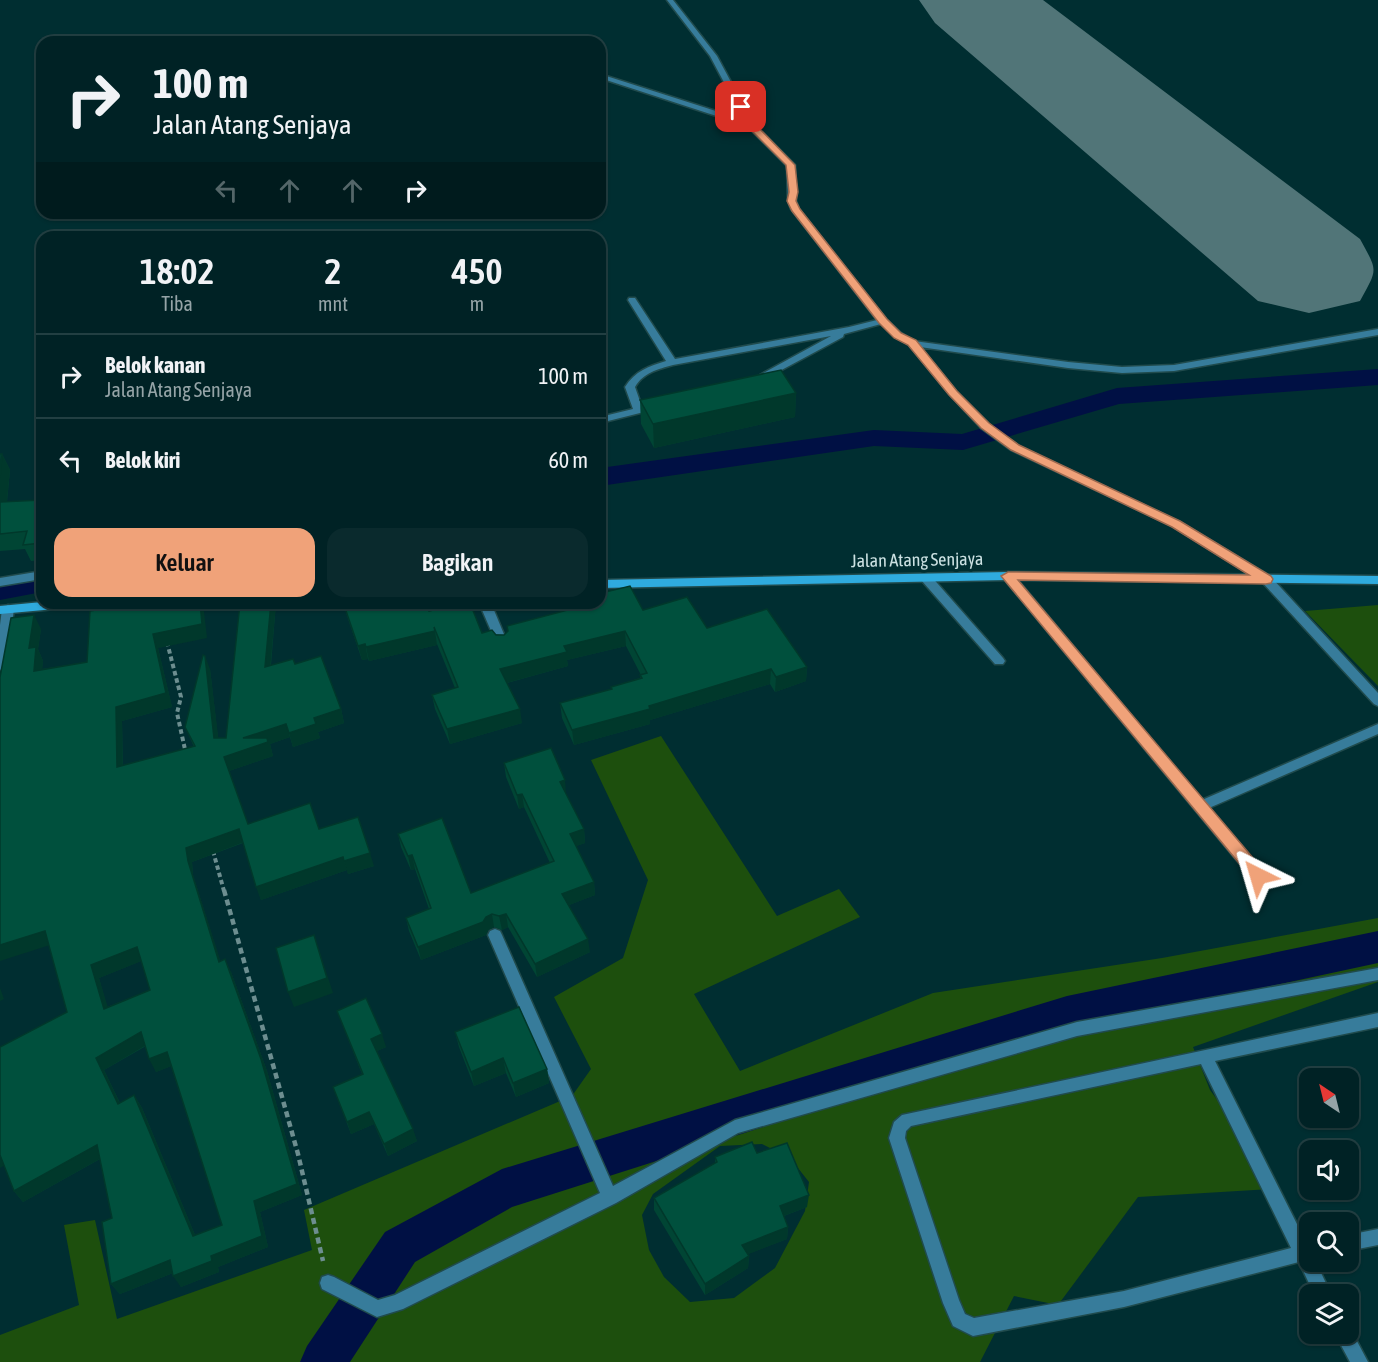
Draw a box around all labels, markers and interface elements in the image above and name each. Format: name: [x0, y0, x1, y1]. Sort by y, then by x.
text: 100 m: [153, 59, 248, 107]
icon: right: [54, 60, 132, 138]
pin: [715, 81, 766, 132]
icon: arrive: [724, 90, 757, 123]
text: Jalan Atang Senjaya: [153, 109, 352, 140]
icon: left: [210, 174, 243, 207]
icon: ahead: [273, 174, 306, 207]
icon: ahead: [336, 174, 369, 207]
icon: right: [399, 174, 432, 207]
text: 18:02: [140, 250, 214, 292]
text: 2: [325, 250, 341, 292]
text: 450: [452, 250, 502, 292]
text: Tiba: [161, 292, 193, 315]
text: mnt: [318, 292, 348, 315]
text: m: [470, 292, 484, 315]
text: Belok kanan: [105, 352, 206, 378]
icon: right: [54, 360, 87, 393]
text: 100 m: [538, 363, 588, 389]
text: Jalan Atang Senjaya: [105, 378, 252, 401]
icon: left: [54, 444, 87, 477]
text: Belok kiri: [105, 447, 180, 473]
text: 60 m: [548, 447, 588, 473]
button: Keluar: [54, 528, 315, 597]
button: Bagikan: [327, 528, 588, 597]
street label: Jalan Atang Senjaya: [851, 548, 983, 571]
position arrow: [1226, 844, 1290, 908]
north arrow: [1299, 1068, 1359, 1128]
map controls: [1299, 1068, 1359, 1344]
button: sound: [1299, 1140, 1359, 1200]
button: search: [1299, 1212, 1359, 1272]
button: layers: [1299, 1284, 1359, 1344]

